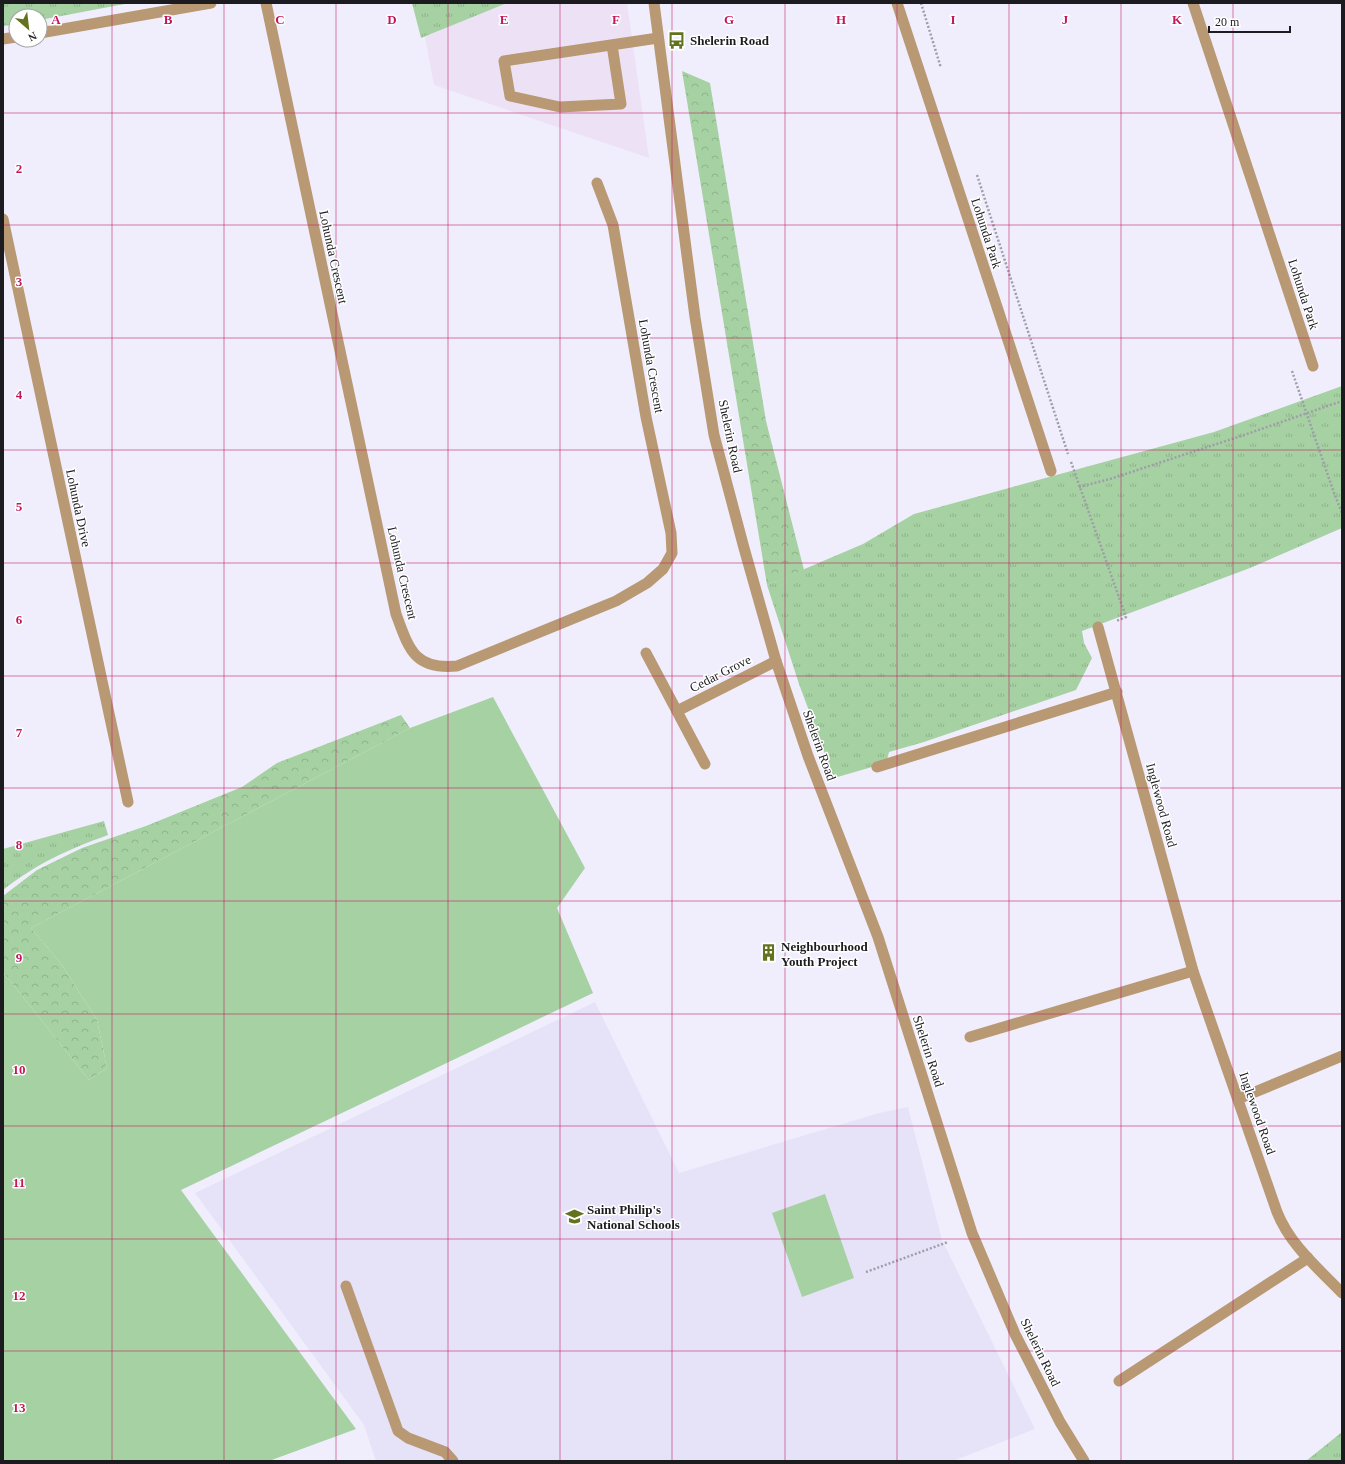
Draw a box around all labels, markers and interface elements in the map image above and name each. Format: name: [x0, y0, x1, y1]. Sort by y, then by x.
north arrow: [8, 8, 48, 48]
scale bar: [1209, 8, 1290, 34]
text: A: [51, 12, 61, 27]
text: B: [164, 12, 173, 27]
text: C: [275, 12, 285, 27]
text: D: [387, 12, 397, 27]
text: E: [500, 12, 508, 27]
text: F: [612, 12, 620, 27]
text: G: [724, 12, 734, 27]
text: H: [836, 12, 846, 27]
text: I: [950, 12, 956, 27]
text: J: [1062, 12, 1069, 27]
text: K: [1172, 12, 1183, 27]
text: 20 m: [1215, 15, 1240, 29]
text: N: [26, 30, 39, 44]
bus stop icon: Shelerin Road: [667, 30, 687, 50]
place label: Shelerin Road: [690, 33, 770, 48]
text: 2: [16, 161, 22, 176]
street label: Lohunda Park: [968, 196, 1005, 271]
street label: Lohunda Crescent: [316, 209, 351, 305]
street label: Lohunda Park: [1285, 257, 1322, 332]
text: 3: [16, 274, 23, 289]
street label: Lohunda Crescent: [636, 318, 667, 415]
text: 4: [16, 387, 23, 402]
street label: Shelerin Road: [715, 398, 746, 474]
street label: Lohunda Drive: [63, 468, 94, 549]
text: 5: [16, 499, 23, 514]
street label: Lohunda Crescent: [385, 525, 421, 621]
text: 6: [16, 612, 23, 627]
street label: Cedar Grove: [687, 652, 754, 695]
street label: Shelerin Road: [800, 708, 839, 783]
text: 7: [16, 725, 23, 740]
street label: Inglewood Road: [1143, 762, 1180, 849]
text: 8: [16, 837, 23, 852]
place label: Neighbourhood Youth Project: [781, 939, 868, 969]
building icon: Neighbourhood Youth Project: [758, 943, 778, 963]
text: 9: [16, 950, 23, 965]
street label: Shelerin Road: [910, 1014, 947, 1089]
text: 10: [13, 1062, 26, 1077]
street label: Inglewood Road: [1236, 1070, 1279, 1157]
text: 11: [13, 1175, 25, 1190]
place label: Saint Philip's National Schools: [587, 1202, 680, 1232]
school or university icon: Saint Philip's National Schools: [564, 1206, 584, 1226]
text: 12: [13, 1288, 26, 1303]
street label: Shelerin Road: [1018, 1316, 1064, 1389]
text: 13: [13, 1400, 26, 1415]

